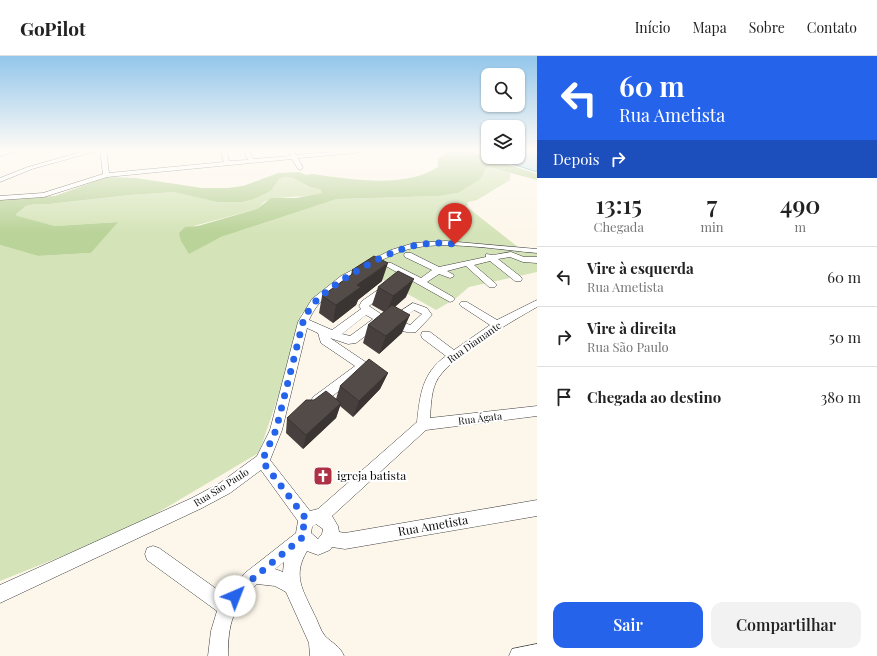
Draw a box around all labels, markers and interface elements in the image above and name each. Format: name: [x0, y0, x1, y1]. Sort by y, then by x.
text: GoPilot: [20, 15, 86, 41]
text: Início: [635, 18, 670, 37]
text: Mapa: [692, 18, 727, 37]
text: Sobre: [749, 18, 785, 37]
text: Contato: [807, 18, 857, 37]
text: 60 m: [619, 67, 685, 104]
map controls: [481, 68, 525, 164]
button: search: [481, 68, 525, 112]
icon: left: [553, 72, 605, 124]
text: Rua Ametista: [619, 103, 725, 127]
button: layers: [481, 120, 525, 164]
icon: right: [607, 148, 629, 170]
text: Depois: [553, 149, 599, 169]
text: 13:15: [595, 188, 642, 220]
text: 7: [707, 188, 717, 220]
text: 490: [780, 188, 820, 220]
pin: [438, 203, 472, 244]
icon: arrive: [444, 209, 466, 231]
text: Chegada: [594, 218, 644, 235]
text: min: [700, 218, 724, 235]
text: m: [794, 218, 806, 235]
text: Vire à esquerda: [587, 258, 694, 278]
icon: left: [553, 266, 575, 288]
text: 60 m: [827, 267, 861, 287]
text: Rua Ametista: [587, 278, 664, 295]
street label: Rua Diamante: [444, 318, 504, 366]
text: Vire à direita: [587, 318, 676, 338]
icon: right: [553, 326, 575, 348]
text: 50 m: [829, 327, 861, 347]
text: Rua São Paulo: [587, 338, 669, 355]
icon: arrive: [553, 386, 575, 408]
text: Chegada ao destino: [587, 387, 721, 407]
text: 380 m: [820, 387, 861, 407]
street label: Rua Ágata: [457, 408, 503, 428]
street label: Rua São Paulo: [191, 464, 252, 510]
church icon: igreja batista: [312, 465, 334, 487]
place label: igreja batista: [337, 467, 406, 483]
street label: Rua Ametista: [397, 511, 469, 539]
position arrow: [214, 575, 256, 617]
button: Sair: [553, 602, 703, 648]
button: Compartilhar: [711, 602, 861, 648]

